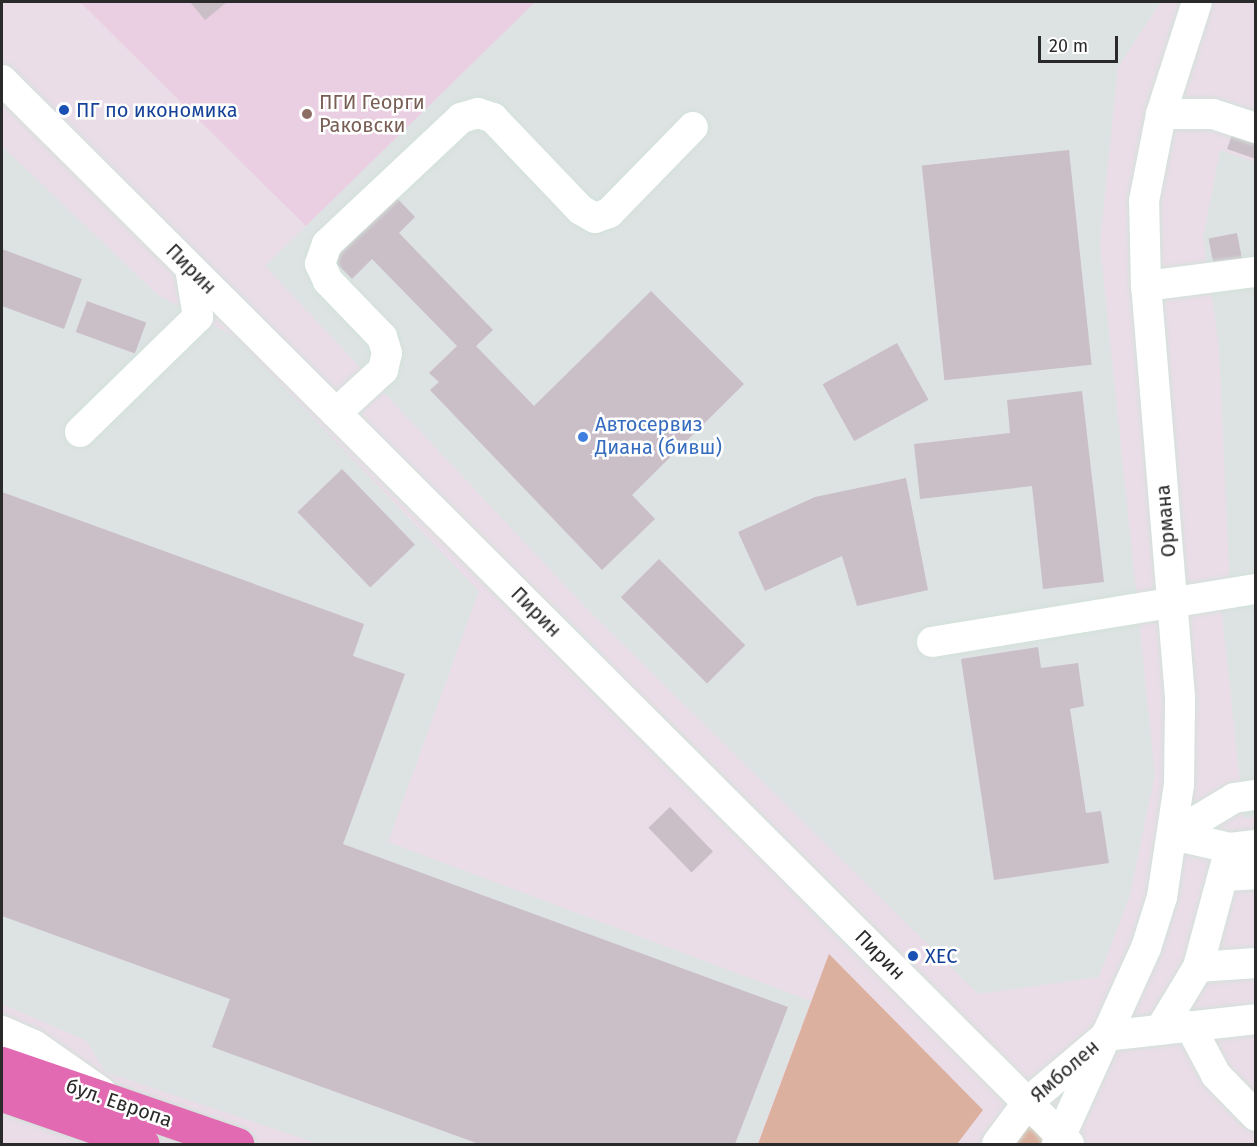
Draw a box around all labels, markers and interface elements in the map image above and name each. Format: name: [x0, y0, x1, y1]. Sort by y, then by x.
scale bar: [1041, 24, 1120, 62]
text: 20 m: [1049, 35, 1088, 57]
place label: ПГИ Георги Раковски: [319, 90, 425, 137]
place label: ПГ по икономика: [76, 98, 238, 122]
marker: ПГ по икономика: [57, 103, 71, 117]
marker: ПГИ Георги Раковски: [300, 107, 314, 121]
street label: Пирин: [161, 239, 221, 299]
place label: Автосервиз Диана (бивш): [595, 413, 722, 460]
marker: Автосервиз Диана (бивш): [576, 430, 590, 444]
street label: Ормана: [1151, 484, 1181, 558]
street label: Пирин: [506, 582, 566, 642]
street label: Пирин: [850, 925, 910, 985]
place label: ХЕС: [925, 944, 957, 968]
marker: ХЕС: [906, 949, 920, 963]
street label: Ямболен: [1026, 1035, 1104, 1107]
street label: бул. Европа: [63, 1074, 175, 1132]

